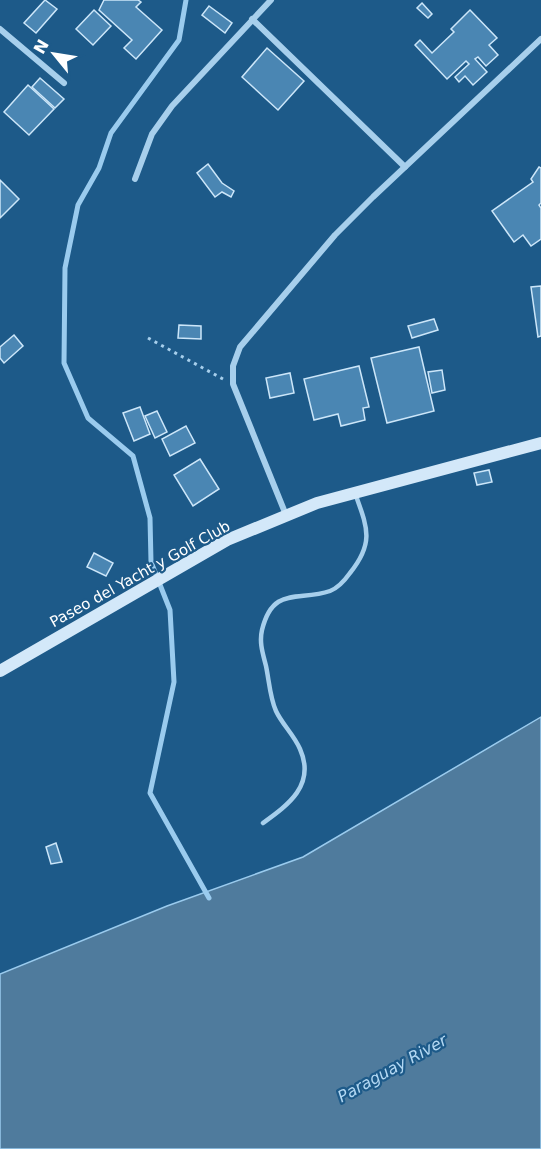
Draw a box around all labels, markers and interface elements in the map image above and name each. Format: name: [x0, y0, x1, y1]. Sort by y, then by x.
north arrow: [24, 24, 84, 84]
text: N: [30, 36, 53, 57]
street label: Paseo del Yacht y Golf Club: [47, 517, 233, 631]
water label: Paraguay River: [334, 1030, 451, 1106]

